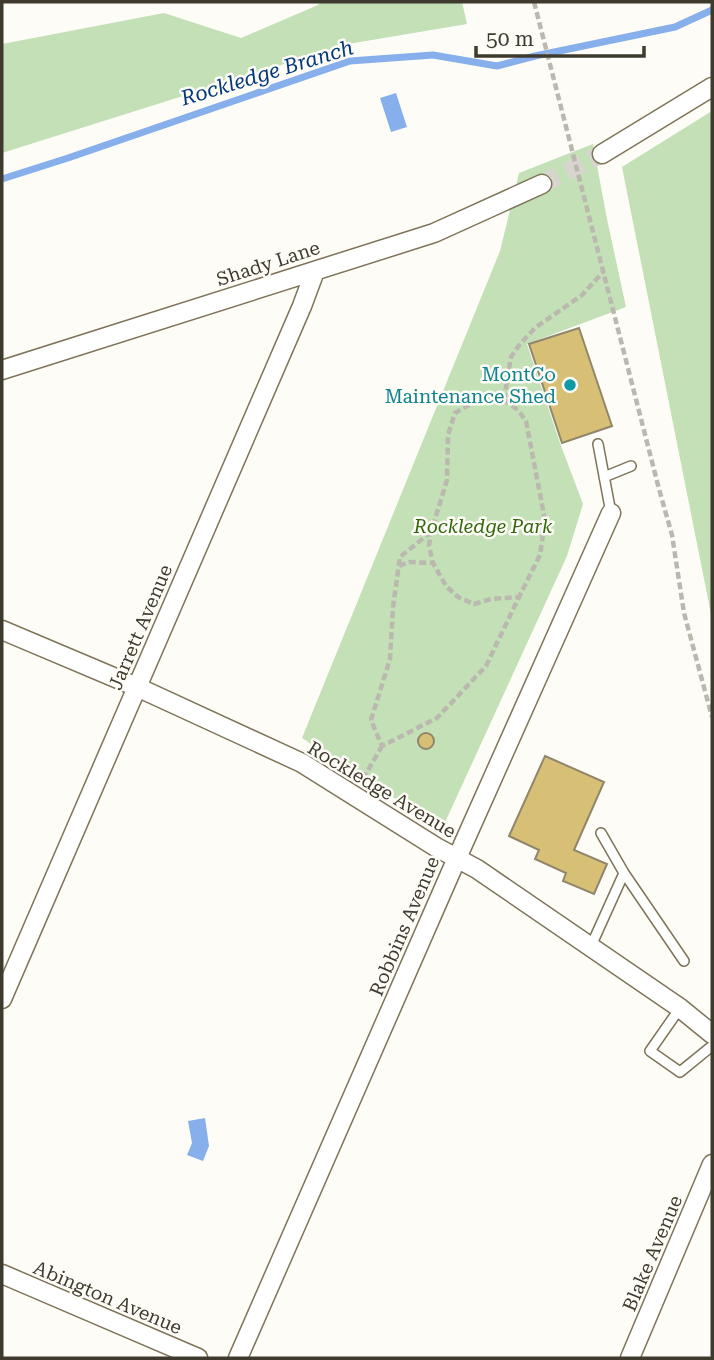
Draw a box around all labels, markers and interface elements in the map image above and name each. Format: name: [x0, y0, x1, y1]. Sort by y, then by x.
scale bar: [476, 14, 644, 58]
text: 50 m: [486, 27, 534, 51]
water label: Rockledge Branch: [177, 35, 356, 111]
street label: Shady Lane: [214, 236, 323, 291]
place label: MontCo Maintenance Shed: [385, 363, 556, 408]
marker: MontCo Maintenance Shed: [562, 377, 578, 393]
park label: Rockledge Park: [413, 515, 553, 538]
street label: Jarrett Avenue: [104, 561, 177, 693]
street label: Rockledge Avenue: [303, 736, 460, 843]
street label: Robbins Avenue: [365, 853, 444, 999]
street label: Blake Avenue: [618, 1192, 687, 1315]
street label: Abington Avenue: [30, 1256, 185, 1339]

